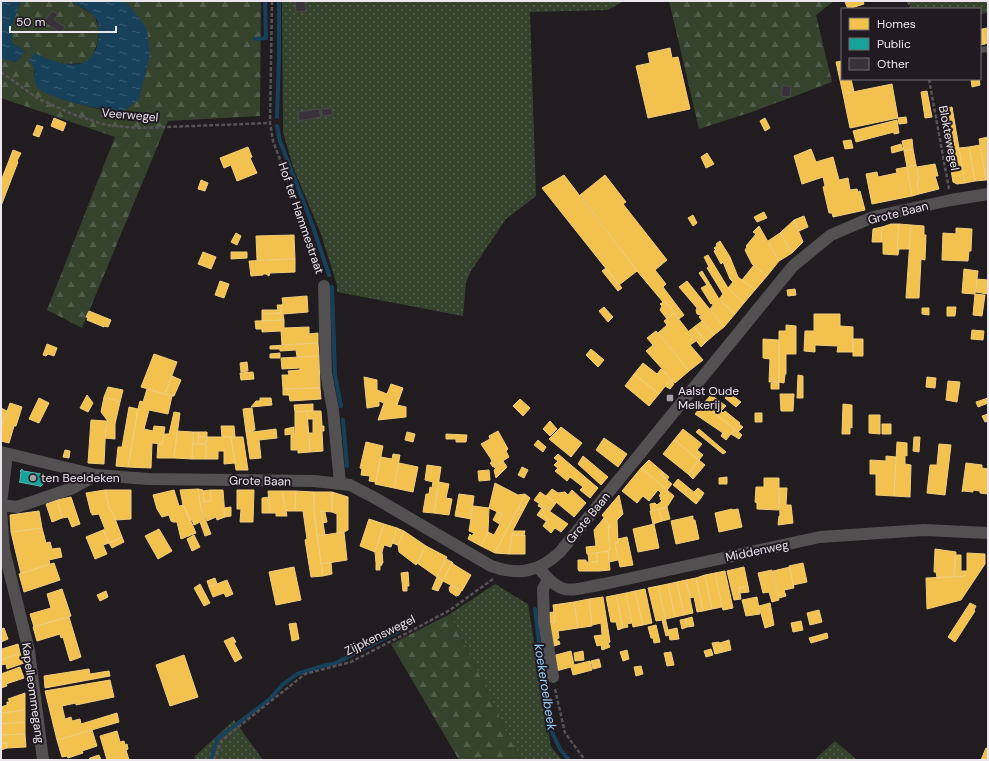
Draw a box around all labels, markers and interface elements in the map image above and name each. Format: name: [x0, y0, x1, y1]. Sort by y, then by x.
scale bar: [10, 8, 116, 34]
legend: [841, 8, 981, 80]
text: 50 m: [16, 14, 45, 30]
text: Homes: [877, 16, 916, 32]
text: Public: [877, 36, 911, 52]
text: Other: [877, 56, 910, 72]
street label: Bloktewegel: [935, 104, 963, 172]
street label: Veerwegel: [101, 105, 159, 125]
street label: Hof ter Hammestraat: [274, 160, 328, 276]
street label: Grote Baan: [866, 198, 930, 228]
place label: Aalst Oude Melkerij: [678, 383, 739, 413]
marker: Aalst Oude Melkerij: [665, 393, 675, 403]
place label: ten Beeldeken: [41, 470, 120, 486]
street label: Grote Baan: [229, 472, 291, 490]
marker: ten Beeldeken: [28, 473, 38, 483]
street label: Grote Baan: [562, 489, 614, 547]
street label: Middenweg: [724, 536, 790, 565]
street label: Zijpkenswegel: [342, 611, 418, 659]
street label: Kapelleommegang: [18, 641, 48, 745]
water label: koekeroelbeek: [530, 643, 561, 732]

